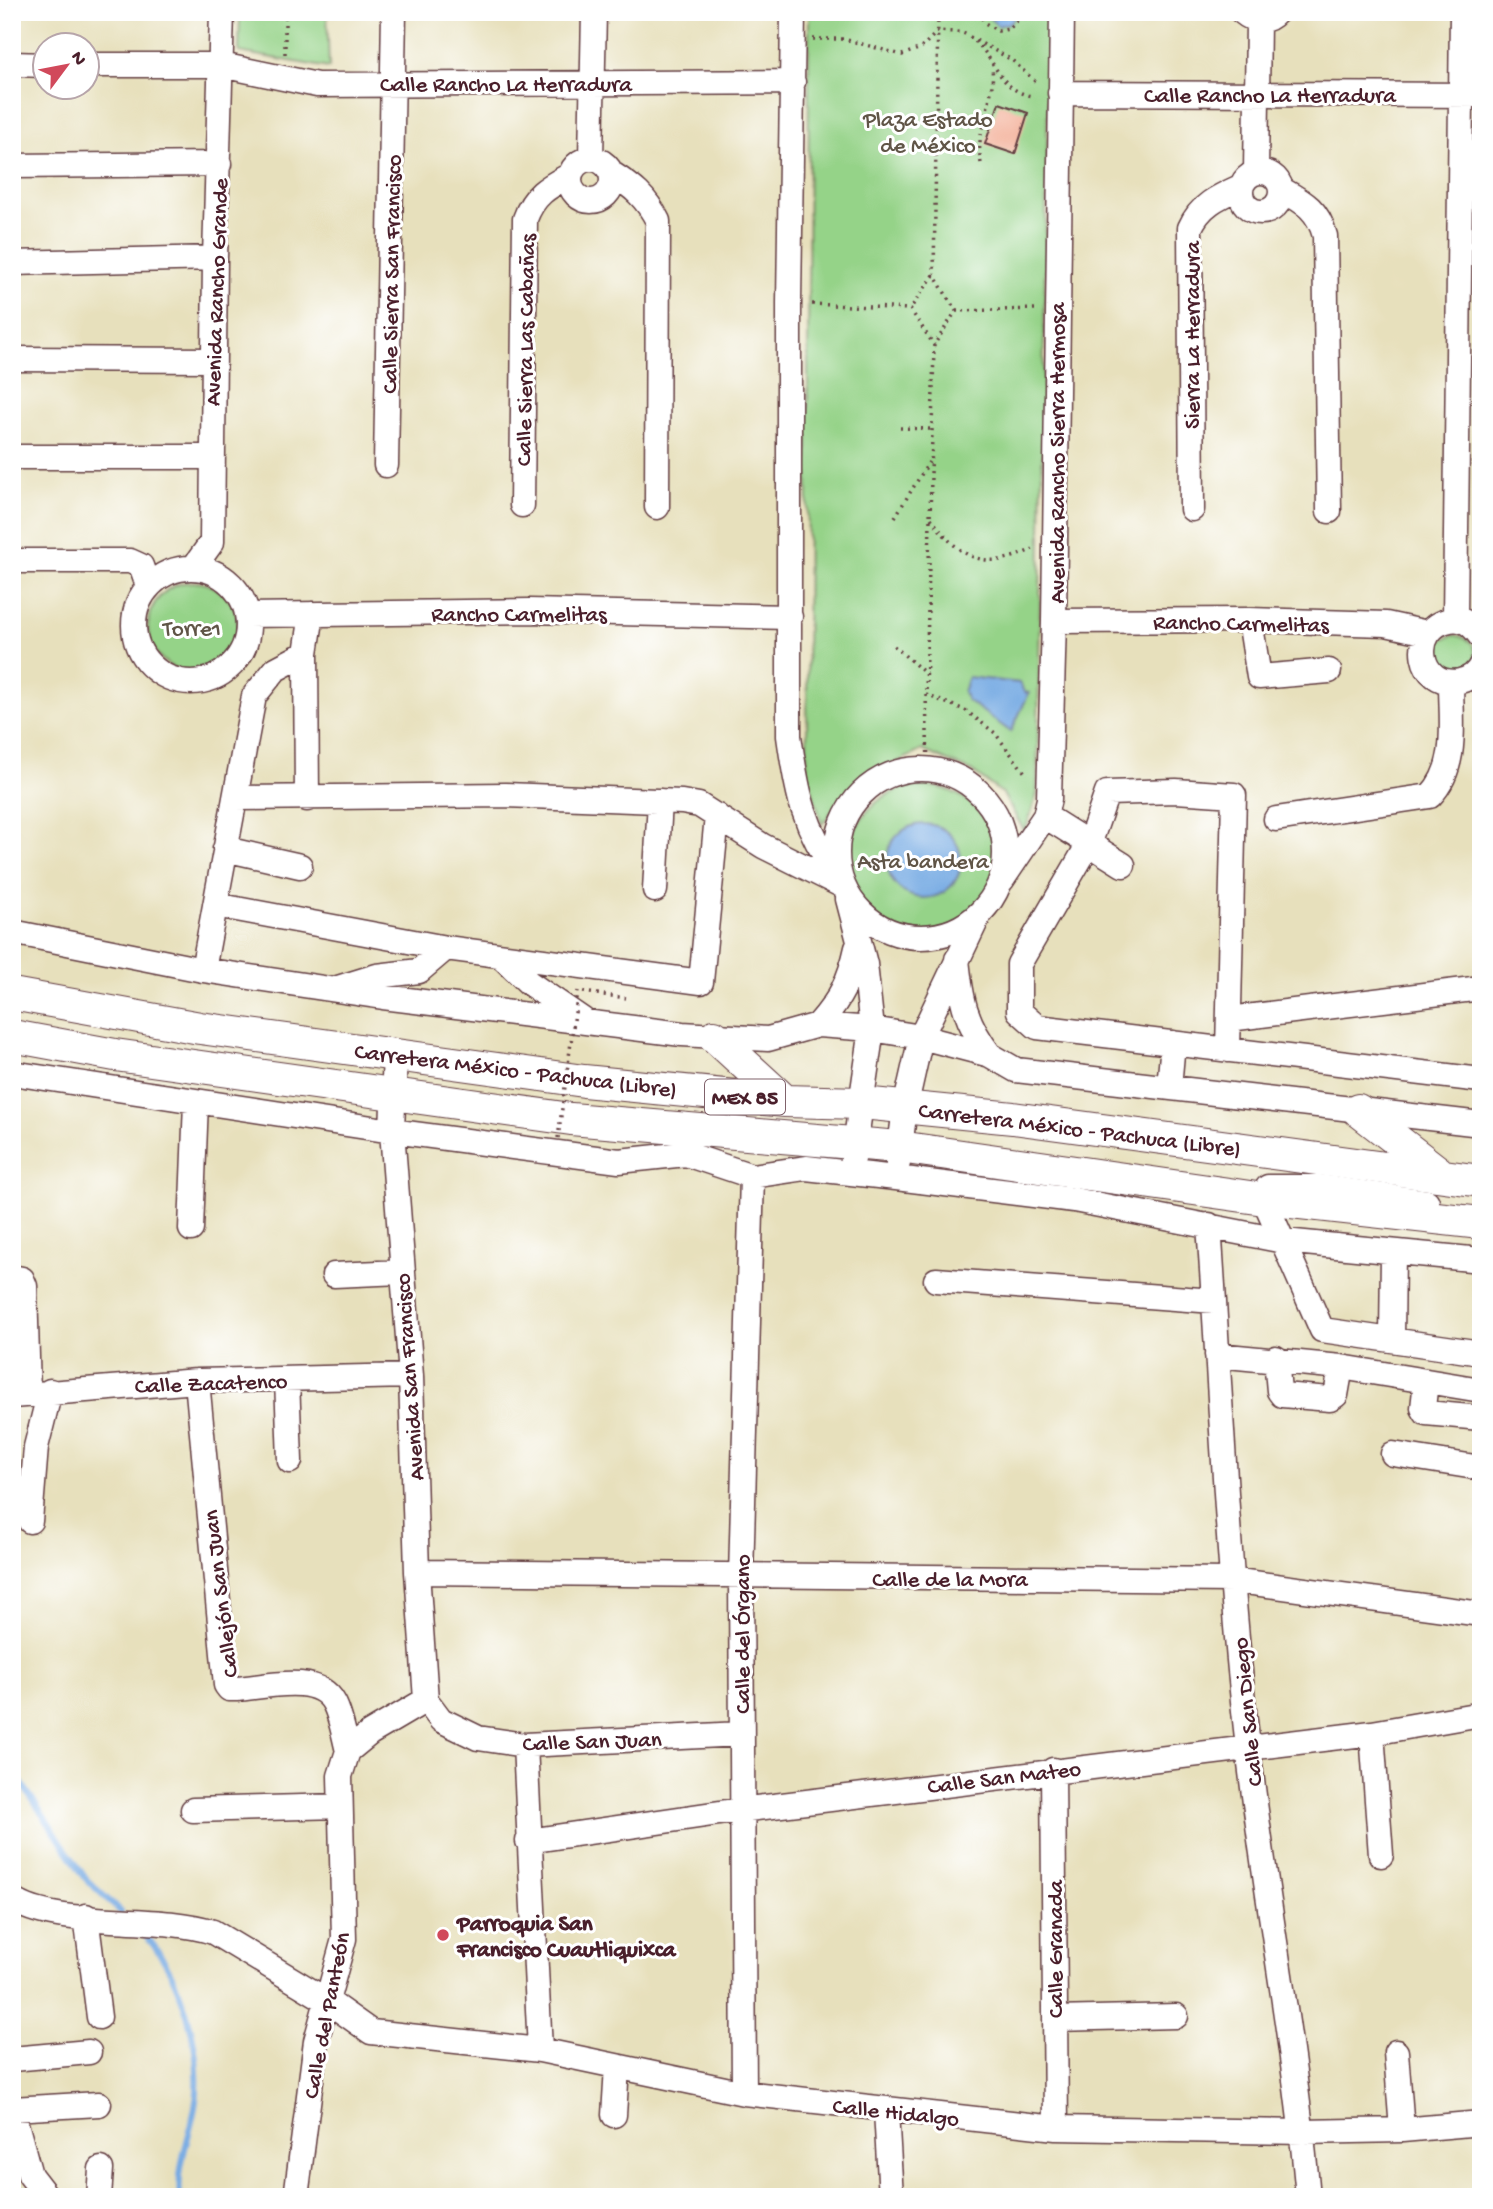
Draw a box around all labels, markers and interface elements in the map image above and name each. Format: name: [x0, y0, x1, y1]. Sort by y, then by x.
north arrow: [32, 32, 102, 102]
text: N: [64, 47, 90, 70]
street label: Calle Rancho La Herradura: [380, 73, 633, 100]
street label: Calle Rancho La Herradura: [1144, 84, 1397, 111]
park label: Plaza Estado de México: [862, 108, 993, 161]
street label: Calle Sierra San Francisco: [378, 154, 409, 394]
street label: Avenida Rancho Grande: [201, 177, 236, 407]
street label: Calle Sierra Las Cabañas: [512, 233, 543, 466]
street label: Sierra La Herradura: [1181, 240, 1208, 429]
street label: Avenida Rancho Sierra Hermosa: [1046, 301, 1073, 604]
street label: Rancho Carmelitas: [431, 603, 607, 630]
street label: Rancho Carmelitas: [1153, 610, 1329, 641]
park label: Torre1: [161, 617, 221, 644]
park label: Asta bandera: [857, 850, 990, 877]
street label: Carretera México - Pachuca (Libre): [353, 1039, 678, 1106]
road number: MEX 85: [705, 1080, 785, 1114]
street label: Carretera México - Pachuca (Libre): [917, 1098, 1242, 1165]
street label: Avenida San Francisco: [391, 1272, 432, 1481]
street label: Calle Zacatenco: [134, 1369, 288, 1402]
street label: Callejón San Juan: [199, 1508, 246, 1679]
street label: Calle del Órgano: [731, 1554, 758, 1714]
street label: Calle de la Mora: [872, 1568, 1029, 1595]
street label: Calle San Diego: [1228, 1636, 1271, 1787]
street label: Calle San Juan: [522, 1728, 662, 1759]
street label: Calle San Mateo: [926, 1757, 1083, 1802]
street label: Calle Granada: [1044, 1879, 1071, 2018]
place label: Parroquia San Francisco Cuautliquixca: [455, 1912, 677, 1965]
marker: Parroquia San Francisco Cuautliquixca: [435, 1927, 451, 1943]
street label: Calle del Panteón: [299, 1930, 358, 2101]
street label: Calle Hidalgo: [831, 2094, 960, 2135]

